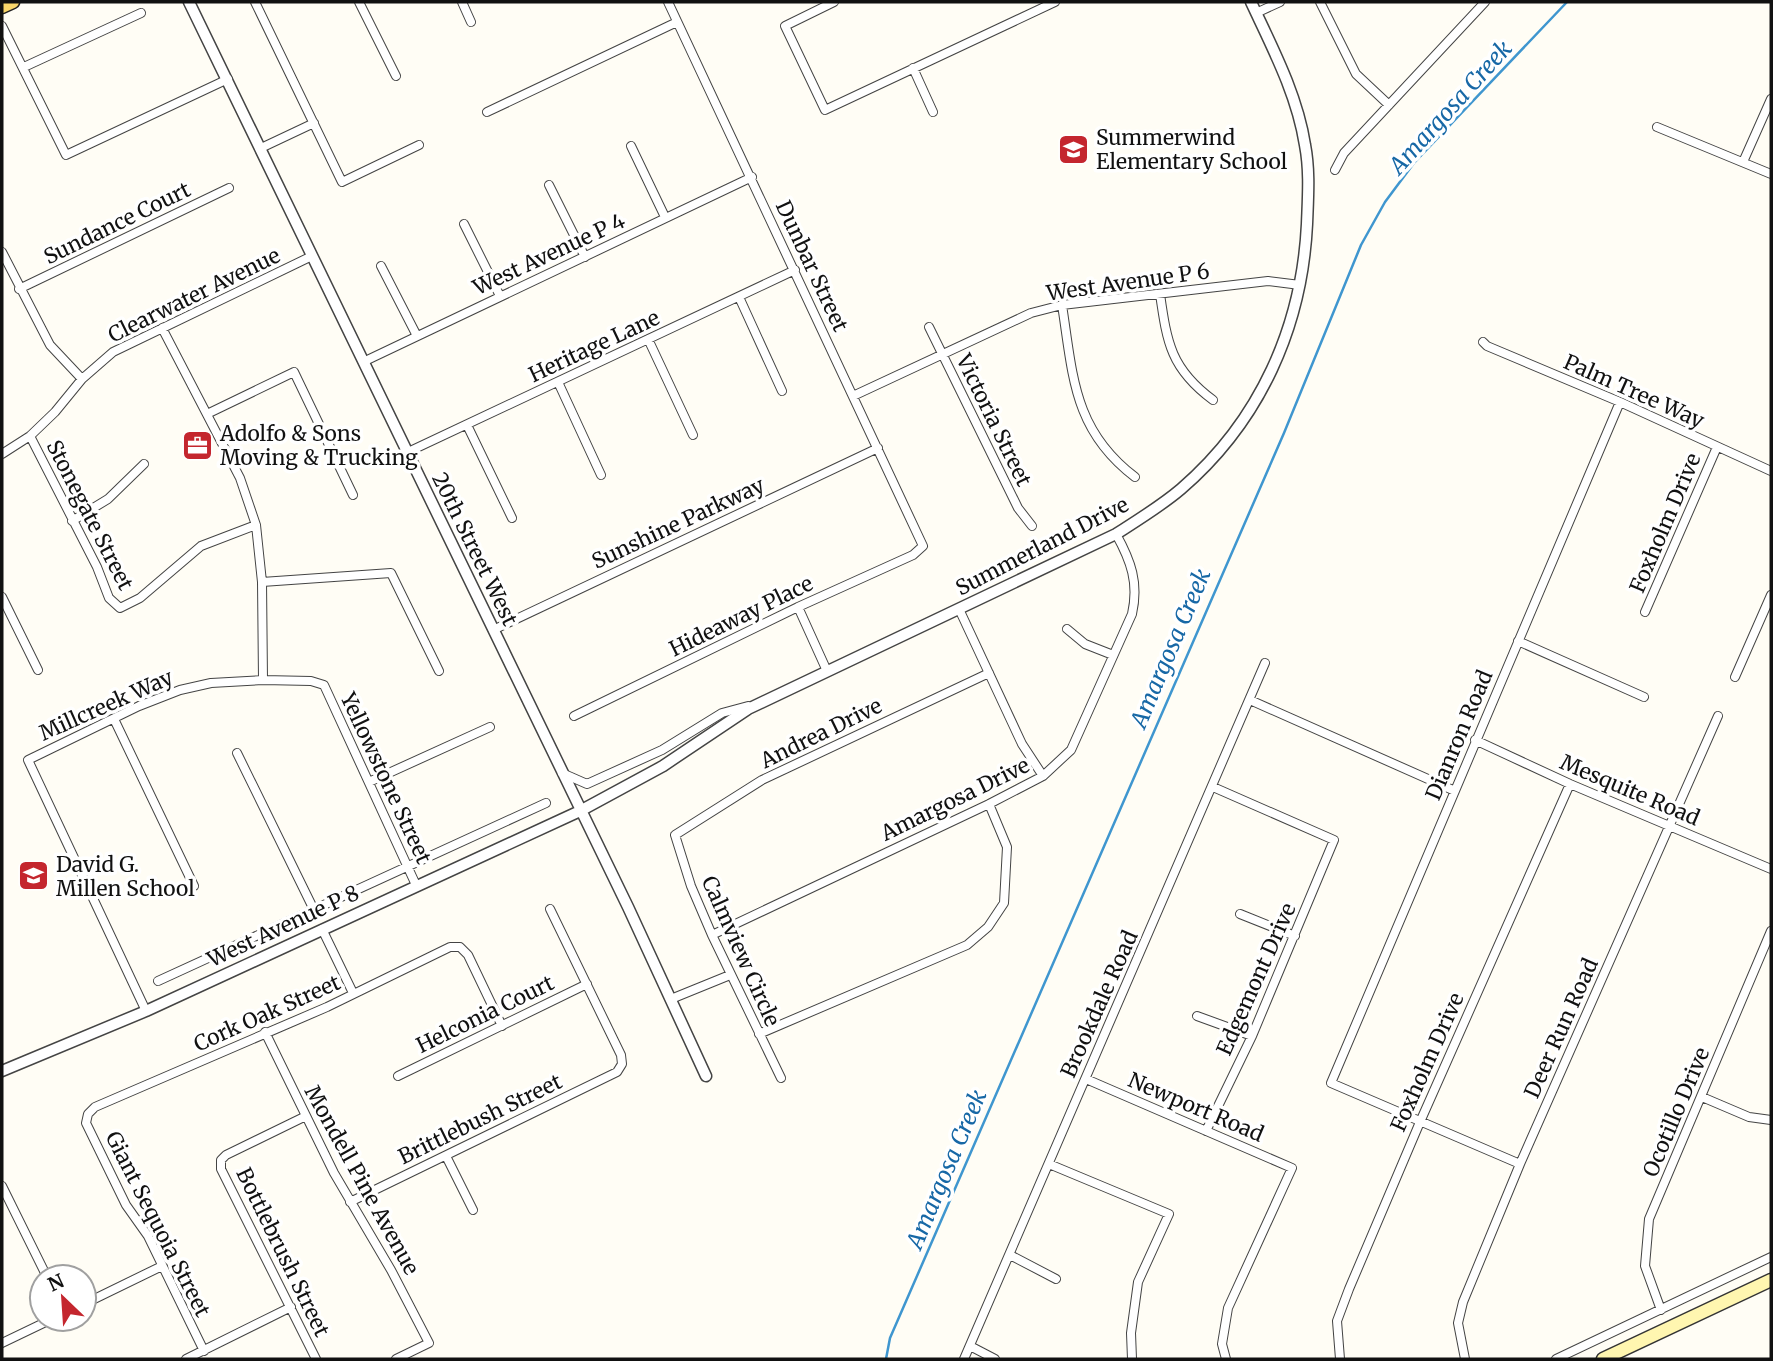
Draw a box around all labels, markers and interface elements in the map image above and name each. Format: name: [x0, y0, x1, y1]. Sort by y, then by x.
water label: Amargosa Creek: [1381, 34, 1518, 181]
place label: Summerwind Elementary School: [1096, 124, 1288, 175]
school or university icon: Summerwind Elementary School: [1056, 132, 1090, 166]
street label: Sundance Court: [39, 176, 195, 270]
street label: Dunbar Street: [770, 196, 854, 336]
street label: West Avenue P 4: [468, 207, 629, 301]
street label: Clearwater Avenue: [104, 242, 284, 348]
street label: West Avenue P 6: [1044, 257, 1211, 307]
street label: Heritage Lane: [524, 304, 664, 388]
street label: Palm Tree Way: [1560, 348, 1709, 434]
street label: Victoria Street: [950, 349, 1038, 490]
place label: Adolfo & Sons Moving & Trucking: [219, 420, 418, 471]
office icon: Adolfo & Sons Moving & Trucking: [180, 428, 214, 462]
street label: Stonegate Street: [41, 435, 139, 595]
street label: Foxholm Drive: [1623, 449, 1707, 597]
street label: 20th Street West: [426, 468, 524, 630]
street label: Sunshine Parkway: [587, 471, 769, 575]
street label: Summerland Drive: [951, 491, 1133, 601]
water label: Amargosa Creek: [1123, 564, 1217, 734]
street label: Hideaway Place: [665, 570, 817, 662]
street label: Millcreek Way: [35, 663, 178, 747]
street label: Dianron Road: [1419, 666, 1499, 804]
street label: Yellowstone Street: [334, 687, 438, 868]
street label: Andrea Drive: [755, 692, 886, 775]
street label: Mesquite Road: [1556, 749, 1704, 832]
street label: Amargosa Drive: [875, 751, 1034, 847]
place label: David G. Millen School: [56, 851, 195, 902]
school or university icon: David G. Millen School: [16, 859, 50, 893]
street label: Calmview Circle: [696, 872, 786, 1030]
street label: West Avenue P 8: [202, 879, 363, 973]
street label: Edgemont Drive: [1210, 899, 1302, 1059]
street label: Brookdale Road: [1054, 926, 1144, 1082]
street label: Deer Run Road: [1518, 954, 1604, 1102]
street label: Cork Oak Street: [190, 969, 344, 1057]
street label: Helconia Court: [412, 969, 558, 1059]
street label: Foxholm Drive: [1384, 988, 1470, 1136]
street label: Ocotillo Drive: [1637, 1043, 1715, 1181]
street label: Newport Road: [1124, 1066, 1268, 1148]
street label: Brittlebush Street: [394, 1068, 566, 1170]
street label: Mondell Pine Avenue: [299, 1081, 425, 1279]
water label: Amargosa Creek: [899, 1085, 993, 1255]
street label: Giant Sequoia Street: [100, 1127, 216, 1321]
street label: Bottlebrush Street: [230, 1163, 336, 1341]
north arrow: [28, 1263, 98, 1333]
text: N: [44, 1269, 68, 1297]

